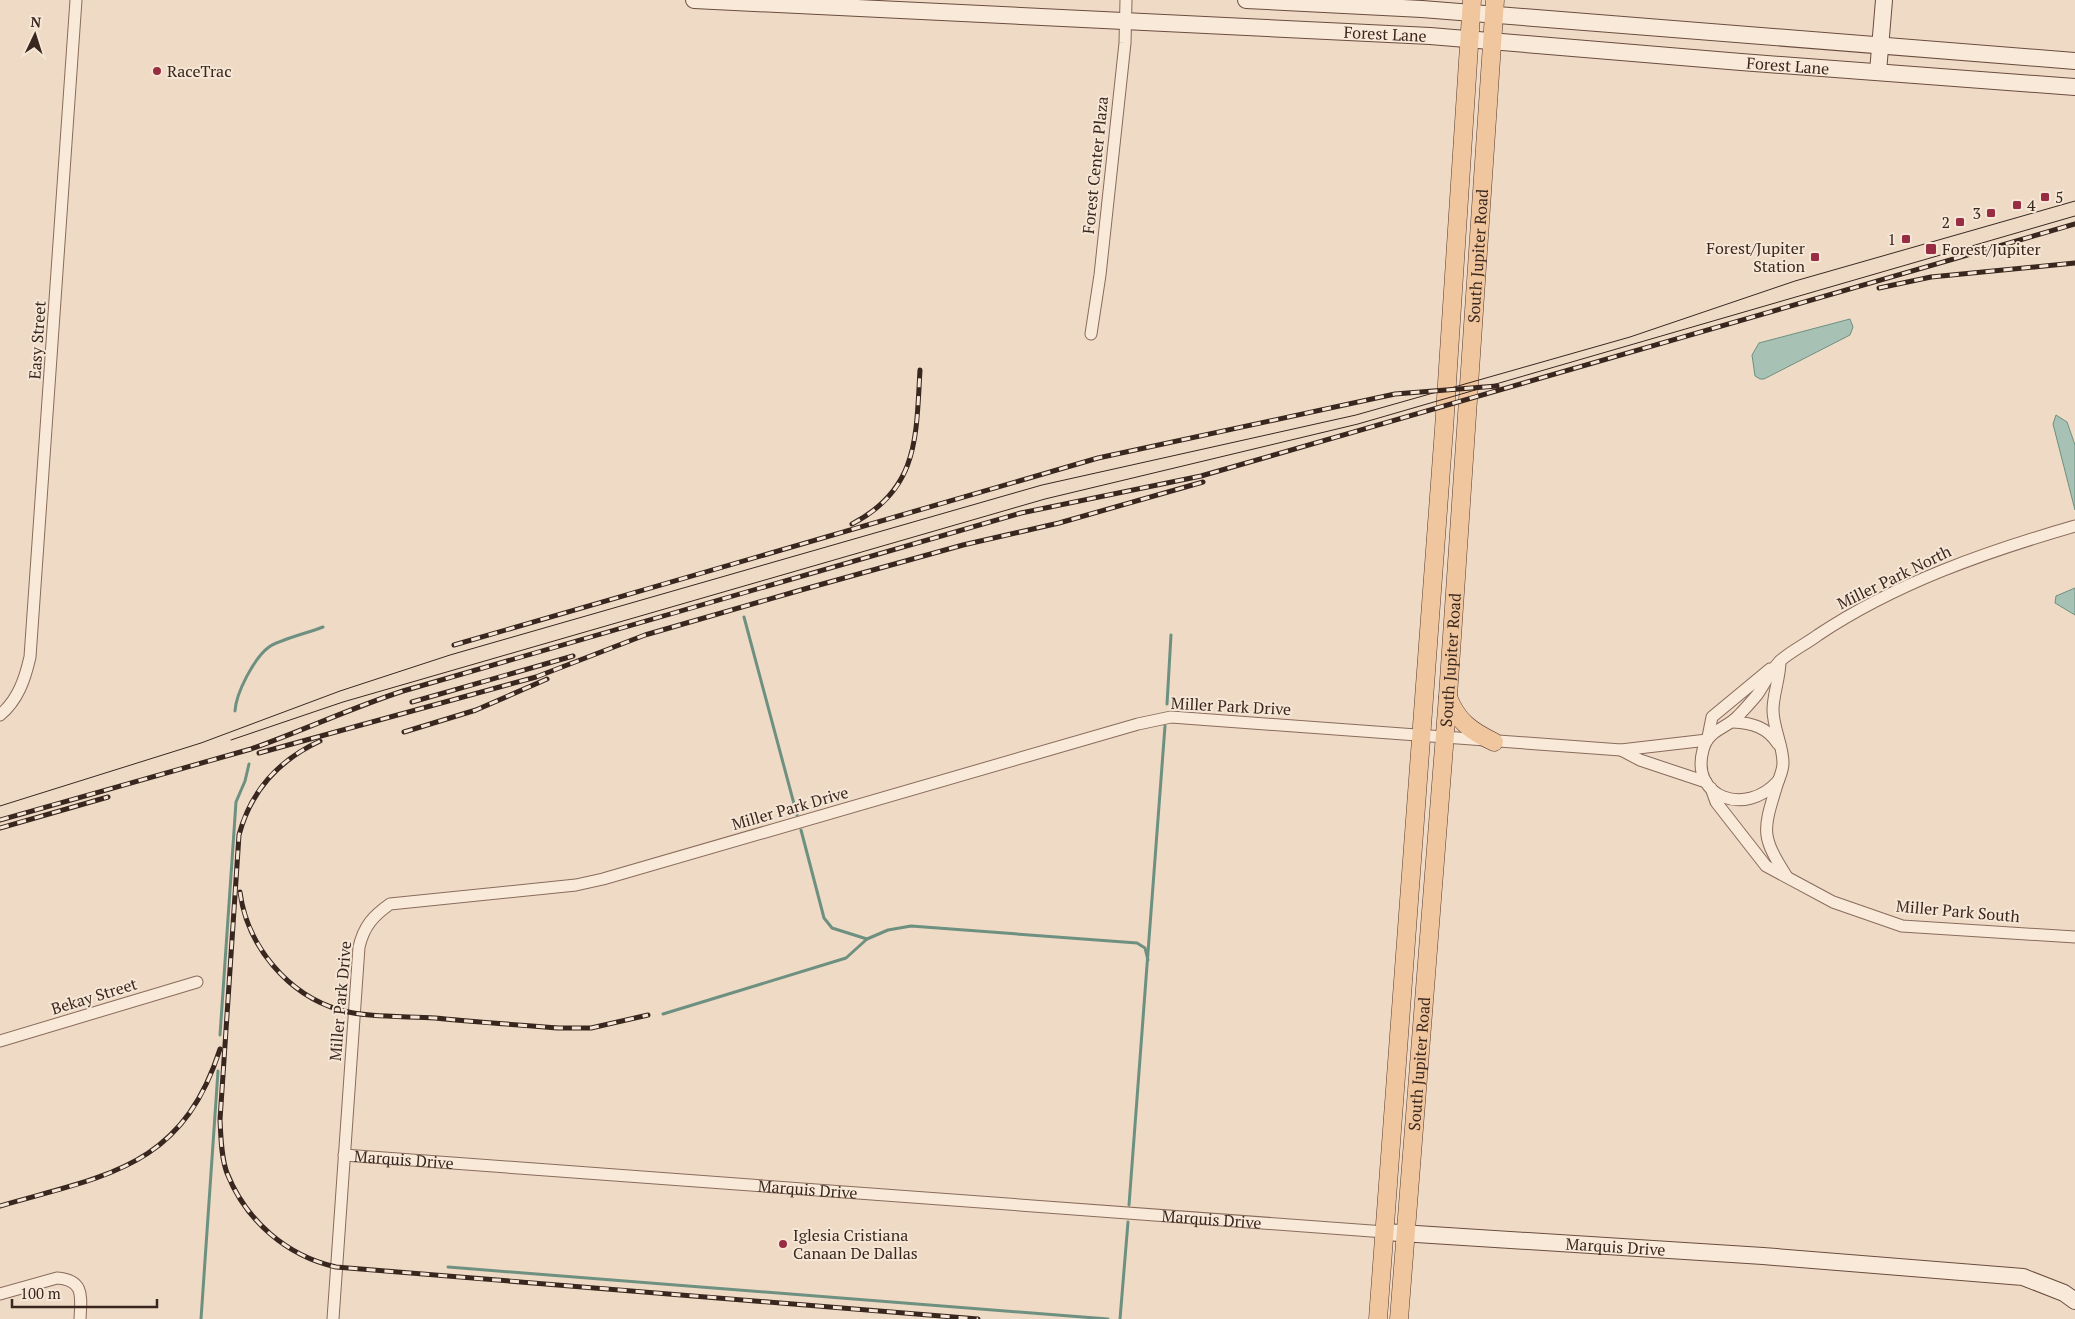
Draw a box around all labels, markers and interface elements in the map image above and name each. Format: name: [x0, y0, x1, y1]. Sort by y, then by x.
north arrow: [10, 10, 60, 60]
text: N: [30, 12, 42, 31]
street label: Forest Lane: [1343, 21, 1427, 47]
street label: Forest Lane: [1746, 51, 1830, 80]
place label: RaceTrac: [167, 60, 232, 82]
marker: RaceTrac: [151, 65, 163, 77]
street label: Forest Center Plaza: [1077, 95, 1113, 235]
place label: 5: [2055, 186, 2064, 208]
street label: South Jupiter Road: [1462, 188, 1493, 324]
marker: 5: [2039, 191, 2051, 203]
place label: 4: [2027, 194, 2036, 216]
marker: 4: [2011, 199, 2023, 211]
place label: 3: [1972, 202, 1981, 224]
marker: 3: [1985, 207, 1997, 219]
place label: 2: [1941, 211, 1950, 233]
marker: 2: [1954, 216, 1966, 228]
place label: 1: [1887, 228, 1896, 250]
marker: 1: [1900, 233, 1912, 245]
place label: Forest/Jupiter Station: [1706, 237, 1806, 277]
place label: Forest/Jupiter: [1942, 238, 2042, 260]
marker: Forest/Jupiter: [1924, 242, 1938, 256]
marker: Forest/Jupiter Station: [1809, 251, 1821, 263]
street label: Easy Street: [23, 300, 51, 380]
street label: Miller Park North: [1833, 540, 1955, 614]
street label: South Jupiter Road: [1435, 592, 1466, 728]
street label: Miller Park Drive: [1170, 692, 1292, 720]
street label: Miller Park Drive: [729, 781, 851, 835]
street label: Miller Park South: [1895, 895, 2021, 927]
street label: Miller Park Drive: [324, 940, 356, 1062]
street label: Bekay Street: [48, 972, 140, 1020]
street label: South Jupiter Road: [1403, 996, 1435, 1132]
street label: Marquis Drive: [353, 1145, 454, 1174]
street label: Marquis Drive: [757, 1175, 858, 1204]
street label: Marquis Drive: [1161, 1205, 1262, 1234]
place label: Iglesia Cristiana Canaan De Dallas: [793, 1224, 918, 1264]
street label: Marquis Drive: [1565, 1232, 1666, 1261]
marker: Iglesia Cristiana Canaan De Dallas: [777, 1238, 789, 1250]
scale bar: [12, 1276, 158, 1308]
text: 100 m: [20, 1283, 61, 1303]

